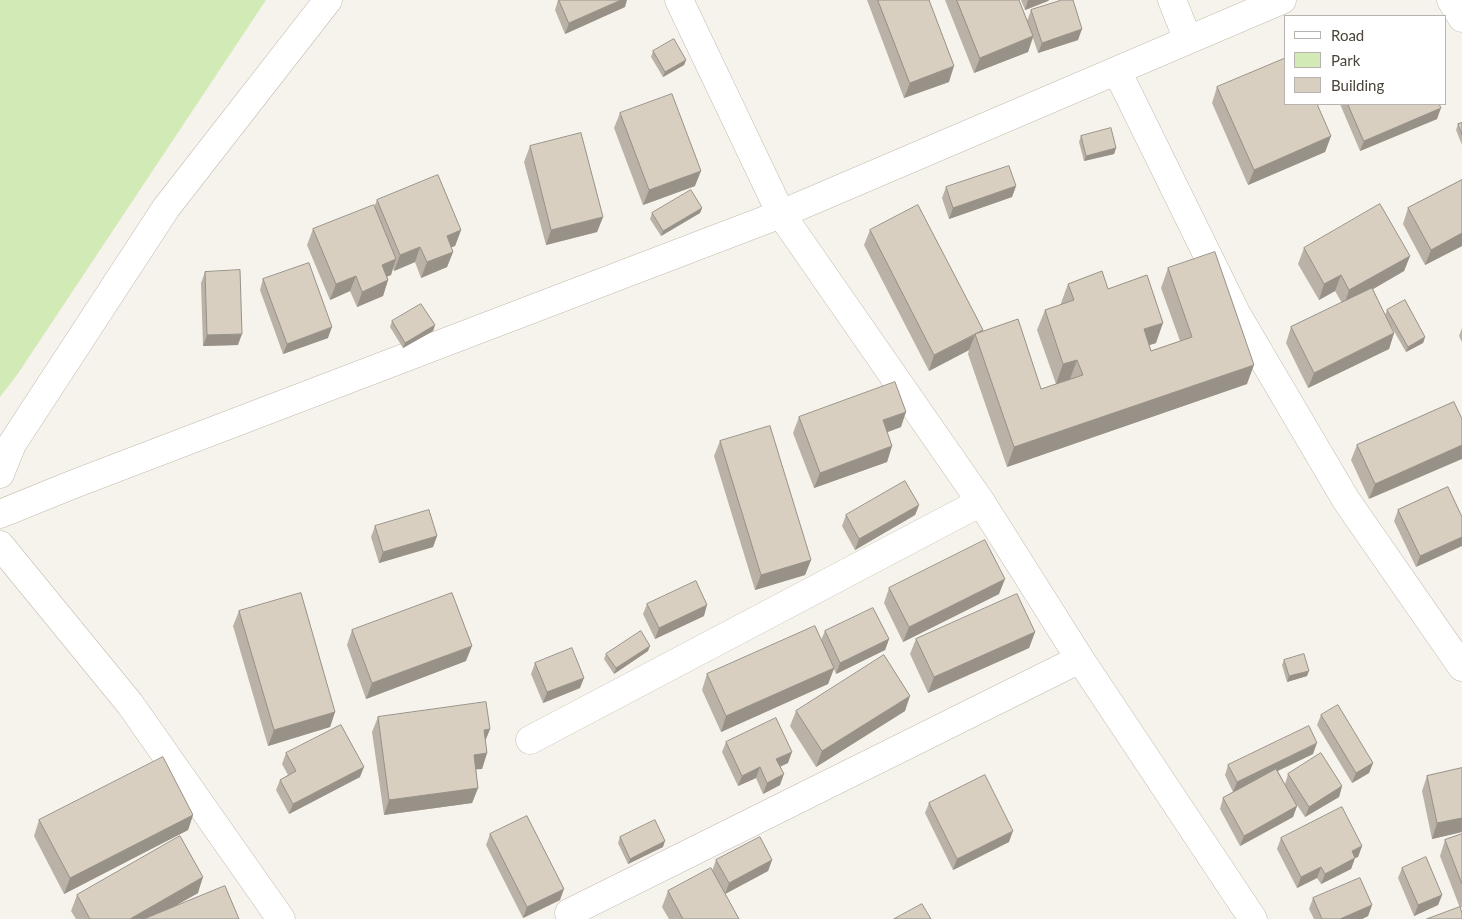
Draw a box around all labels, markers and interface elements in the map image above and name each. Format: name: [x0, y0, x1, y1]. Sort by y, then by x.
legend: [1284, 15, 1447, 105]
text: Road: [1331, 26, 1364, 44]
text: Park: [1331, 51, 1360, 69]
text: Building: [1331, 76, 1384, 94]

